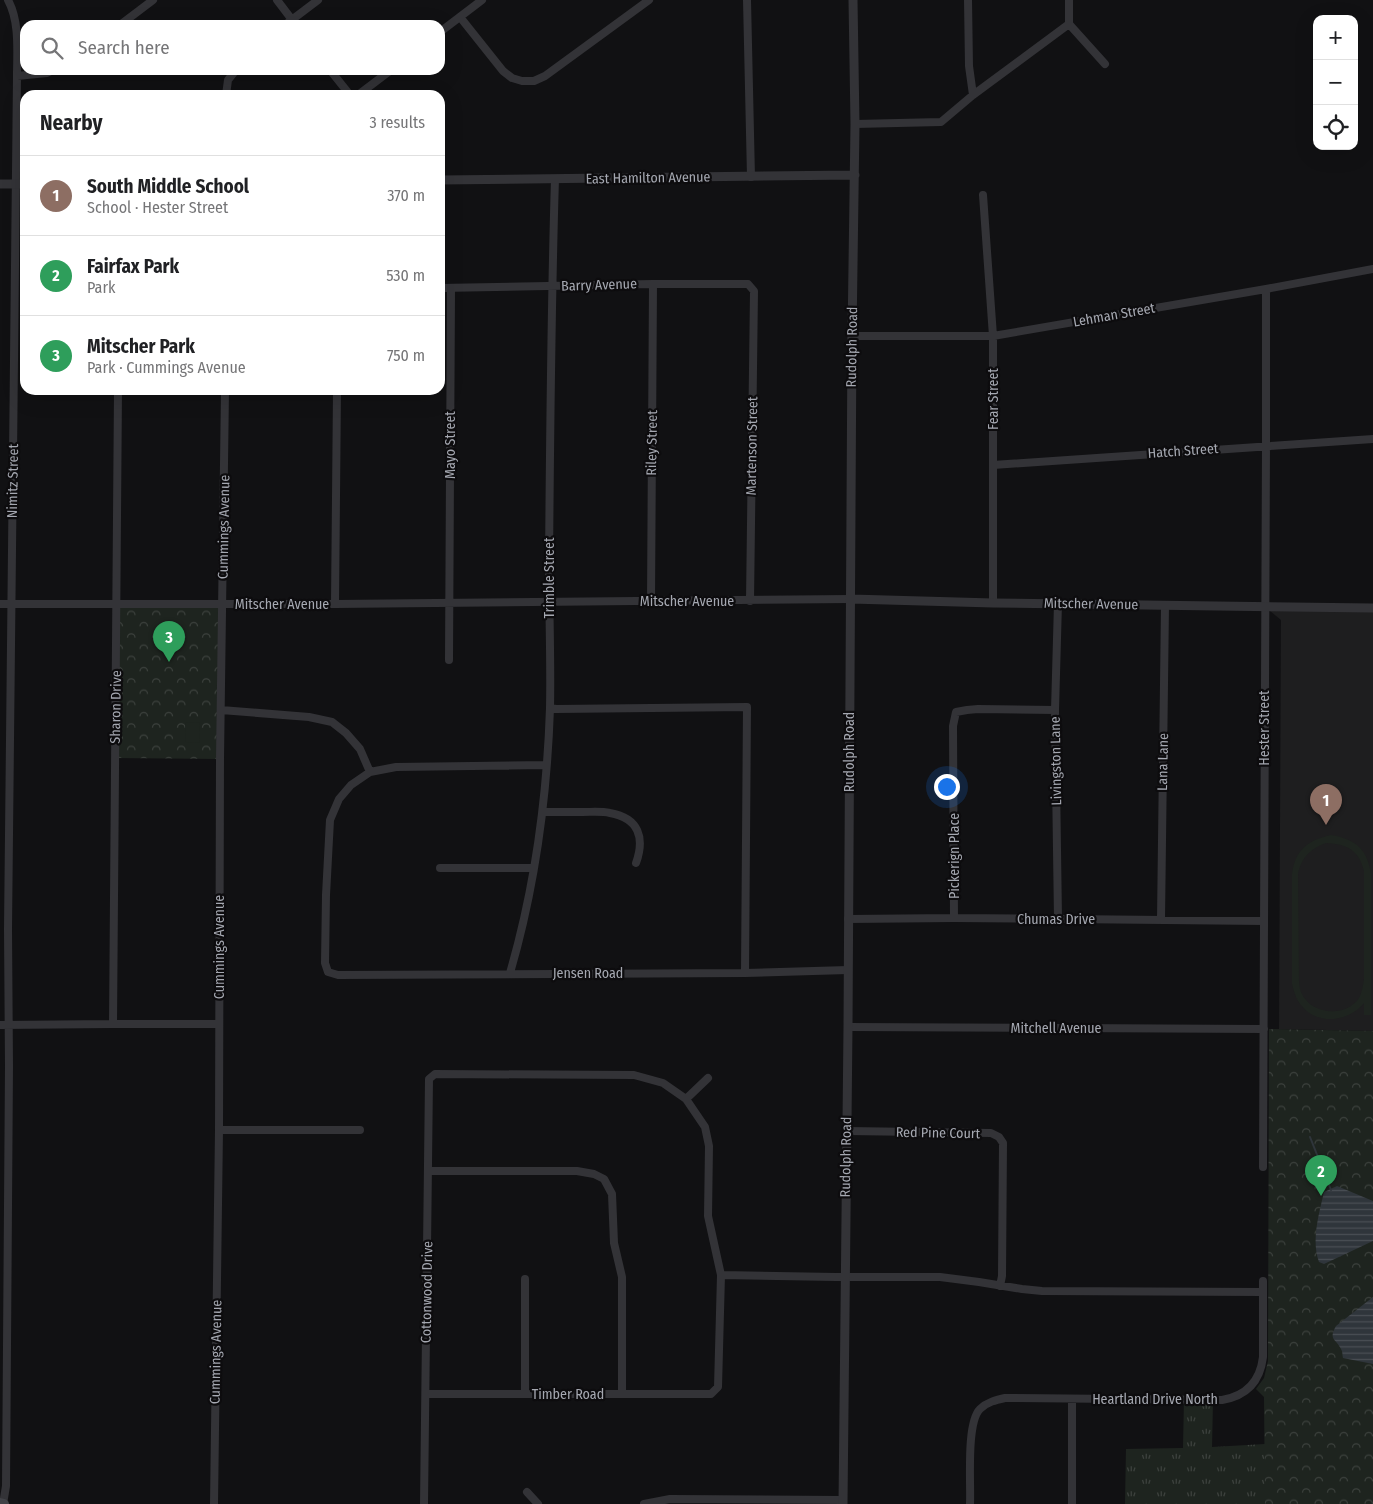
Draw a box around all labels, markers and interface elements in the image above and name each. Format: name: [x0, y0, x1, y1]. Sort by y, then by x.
map controls: [1313, 15, 1358, 150]
button: +: [1313, 15, 1358, 60]
search box: [20, 20, 445, 75]
icon: search: [38, 34, 66, 62]
text: Search here: [78, 36, 170, 59]
button: −: [1313, 60, 1358, 105]
button: locate: [1313, 105, 1358, 150]
text: Nearby: [40, 110, 102, 136]
text: 3 results: [369, 113, 425, 132]
street label: East Hamilton Avenue: [585, 168, 711, 188]
text: South Middle School: [87, 175, 249, 198]
text: 1: [53, 186, 59, 205]
text: 370 m: [387, 186, 425, 205]
text: School · Hester Street: [87, 198, 228, 217]
text: Fairfax Park: [87, 255, 179, 278]
text: 2: [52, 266, 60, 285]
text: 530 m: [386, 266, 425, 285]
street label: Barry Avenue: [561, 275, 637, 295]
text: Park: [87, 278, 115, 297]
street label: Lehman Street: [1072, 299, 1157, 331]
street label: Rudolph Road: [843, 307, 861, 387]
text: Mitscher Park: [87, 335, 195, 358]
text: 3: [52, 346, 60, 365]
text: 750 m: [387, 346, 425, 365]
text: Park · Cummings Avenue: [87, 358, 246, 377]
street label: Fear Street: [985, 368, 1002, 430]
street label: Martenson Street: [743, 396, 761, 496]
street label: Riley Street: [643, 410, 661, 476]
street label: Mayo Street: [442, 411, 459, 479]
street label: Hatch Street: [1147, 440, 1219, 462]
street label: Nimitz Street: [4, 443, 22, 518]
street label: Cummings Avenue: [215, 475, 233, 579]
street label: Trimble Street: [541, 537, 558, 618]
street label: Mitscher Avenue: [640, 593, 734, 610]
street label: Mitscher Avenue: [1044, 595, 1139, 613]
street label: Mitscher Avenue: [235, 596, 329, 613]
pin: 3: [153, 621, 185, 662]
street label: Sharon Drive: [107, 670, 125, 744]
street label: Hester Street: [1256, 690, 1273, 766]
street label: Rudolph Road: [841, 712, 858, 792]
street label: Livingston Lane: [1047, 716, 1065, 806]
street label: Lana Lane: [1154, 733, 1172, 791]
your location: [934, 774, 960, 800]
pin: 1: [1310, 784, 1342, 825]
street label: Pickerign Place: [946, 813, 963, 899]
street label: Cummings Avenue: [211, 895, 228, 999]
street label: Chumas Drive: [1017, 911, 1095, 928]
street label: Jensen Road: [553, 965, 623, 982]
street label: Mitchell Avenue: [1011, 1020, 1102, 1037]
street label: Rudolph Road: [837, 1117, 855, 1197]
street label: Red Pine Court: [896, 1124, 981, 1142]
pin: 2: [1305, 1155, 1337, 1196]
street label: Cottonwood Drive: [418, 1241, 436, 1343]
street label: Cummings Avenue: [207, 1300, 225, 1404]
street label: Timber Road: [532, 1386, 604, 1403]
street label: Heartland Drive North: [1092, 1391, 1218, 1408]

